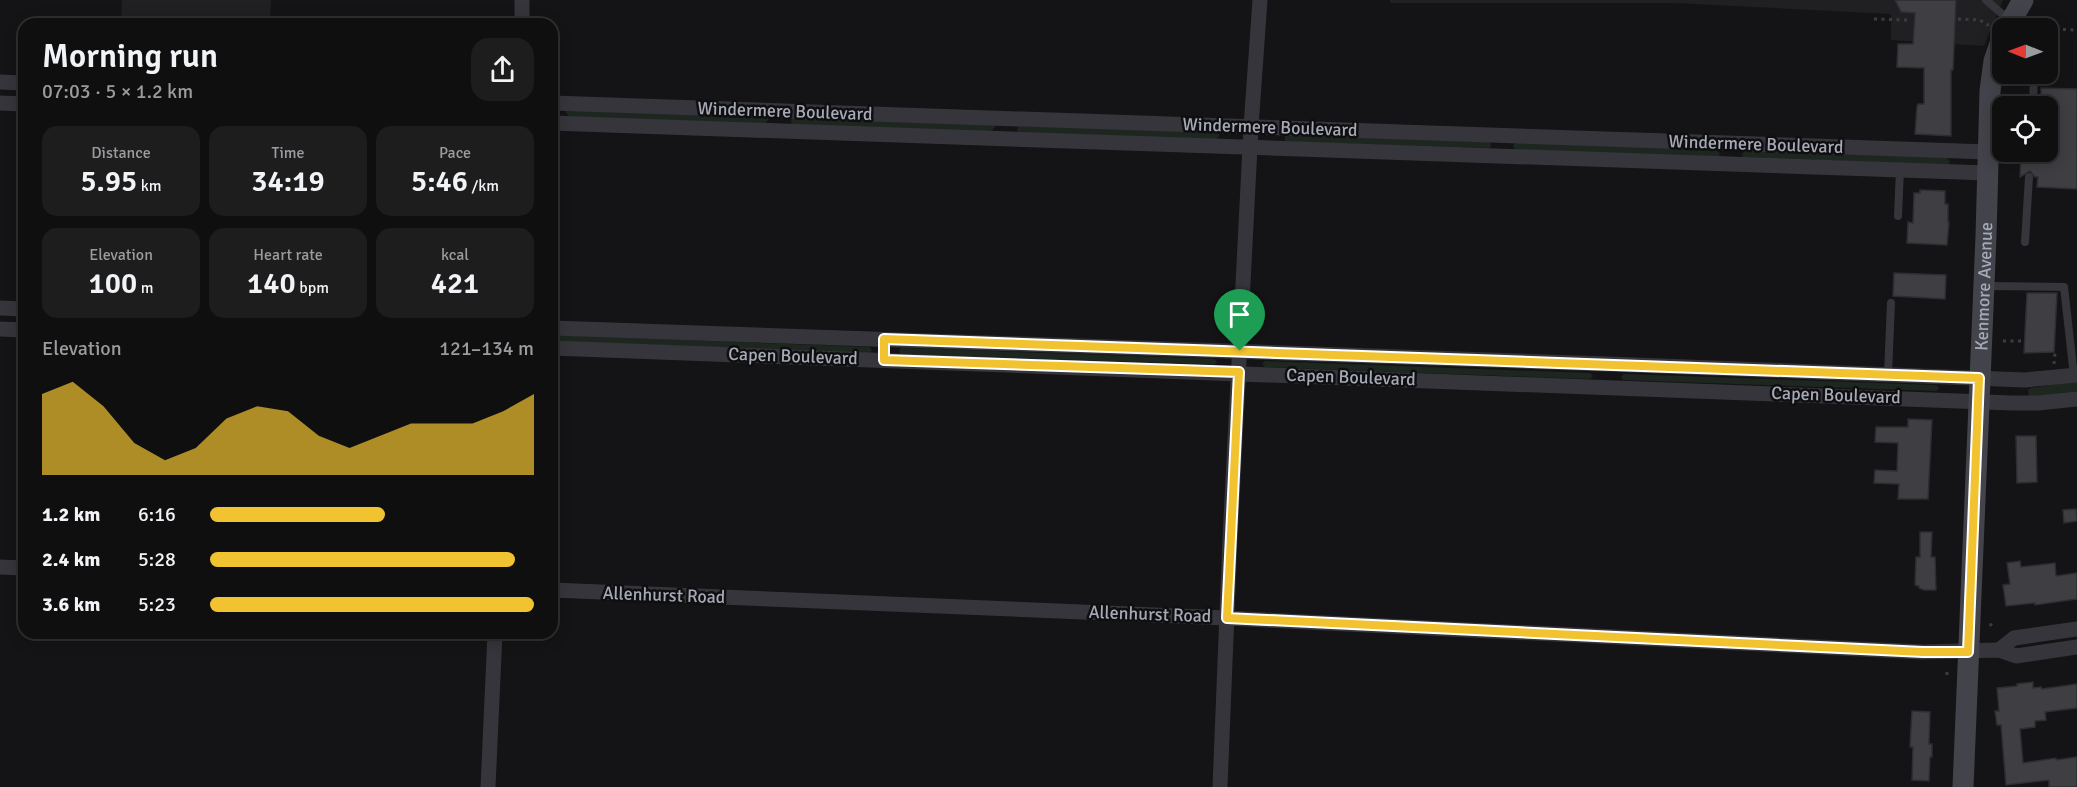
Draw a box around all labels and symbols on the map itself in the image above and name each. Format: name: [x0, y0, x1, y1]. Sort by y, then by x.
north arrow: [1992, 18, 2058, 84]
street label: Windermere Boulevard: [697, 97, 873, 125]
street label: Windermere Boulevard: [1182, 113, 1358, 141]
street label: Windermere Boulevard: [1668, 130, 1844, 158]
street label: Kenmore Avenue: [1970, 222, 1997, 351]
pin: [1214, 289, 1265, 351]
street label: Capen Boulevard: [728, 343, 858, 369]
street label: Capen Boulevard: [1286, 364, 1416, 390]
street label: Capen Boulevard: [1771, 382, 1901, 408]
street label: Allenhurst Road: [602, 582, 726, 608]
street label: Allenhurst Road: [1088, 601, 1212, 627]

